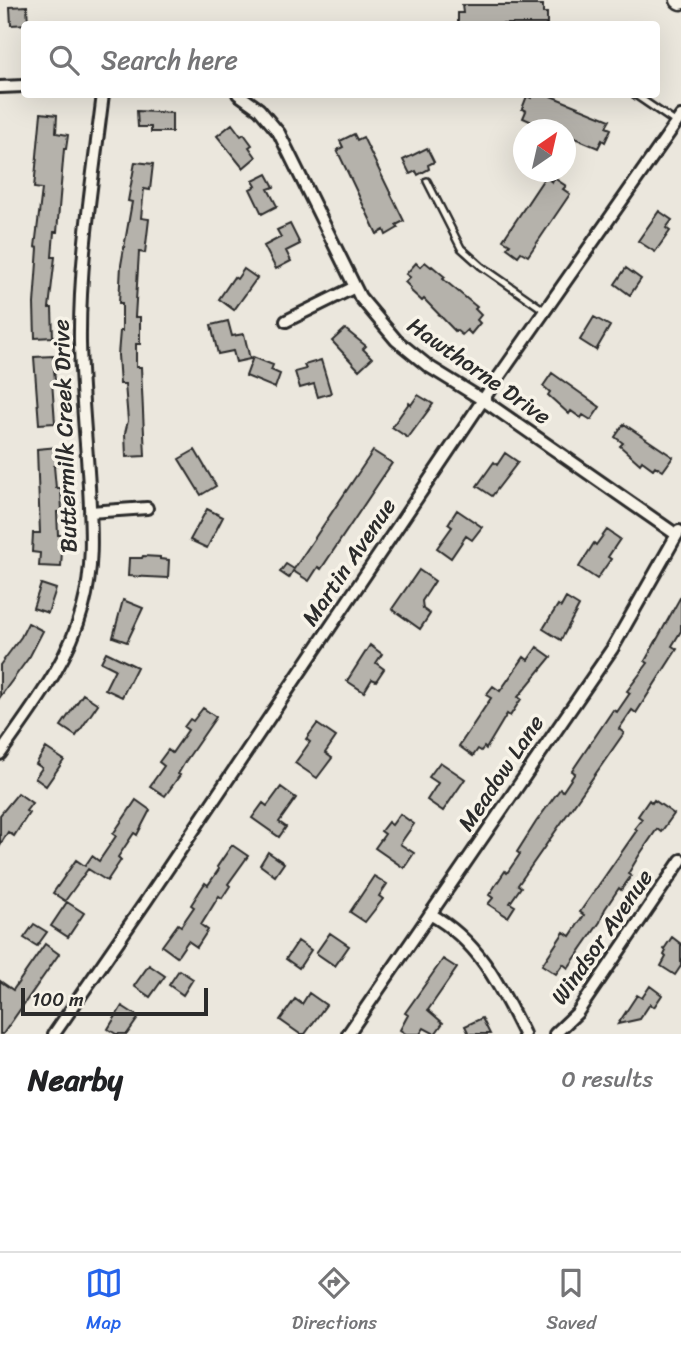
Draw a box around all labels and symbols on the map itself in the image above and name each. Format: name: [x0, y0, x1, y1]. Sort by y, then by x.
north arrow: [513, 119, 576, 182]
street label: Hawthorne Drive: [398, 306, 560, 436]
street label: Buttermilk Creek Drive: [40, 318, 90, 553]
street label: Martin Avenue: [291, 489, 407, 635]
street label: Meadow Lane: [447, 706, 556, 840]
street label: Windsor Avenue: [540, 860, 664, 1014]
scale bar: [21, 985, 208, 1017]

